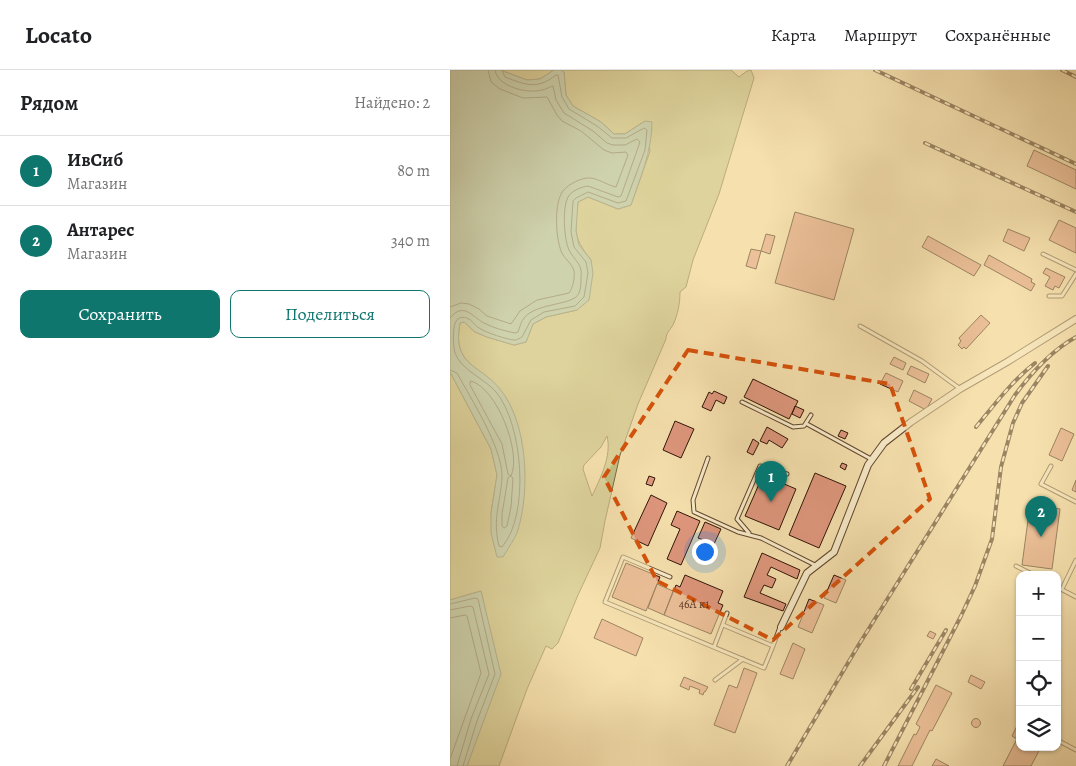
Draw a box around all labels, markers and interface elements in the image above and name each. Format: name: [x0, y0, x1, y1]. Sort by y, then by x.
text: Locato: [25, 19, 92, 51]
text: Карта: [771, 23, 816, 47]
text: Маршрут: [844, 23, 917, 47]
text: Сохранённые: [945, 23, 1051, 47]
text: Рядом: [20, 89, 78, 117]
text: Найдено: 2: [354, 92, 430, 114]
text: ИвСиб: [67, 147, 123, 173]
text: 1: [33, 160, 39, 182]
text: 80 m: [397, 160, 430, 182]
text: Магазин: [67, 173, 127, 195]
text: Антарес: [67, 217, 135, 243]
text: 2: [32, 230, 40, 252]
text: 340 m: [391, 230, 430, 252]
text: Магазин: [67, 243, 127, 265]
button: Сохранить: [20, 290, 220, 338]
button: Поделиться: [230, 290, 430, 338]
pin: 1: [755, 461, 787, 502]
pin: 2: [1025, 496, 1057, 537]
your location: [692, 539, 718, 565]
map controls: [1016, 571, 1061, 751]
button: +: [1016, 571, 1061, 616]
house number: 46А к1: [679, 596, 709, 612]
button: −: [1016, 616, 1061, 661]
button: locate: [1016, 661, 1061, 706]
button: layers: [1016, 706, 1061, 751]

